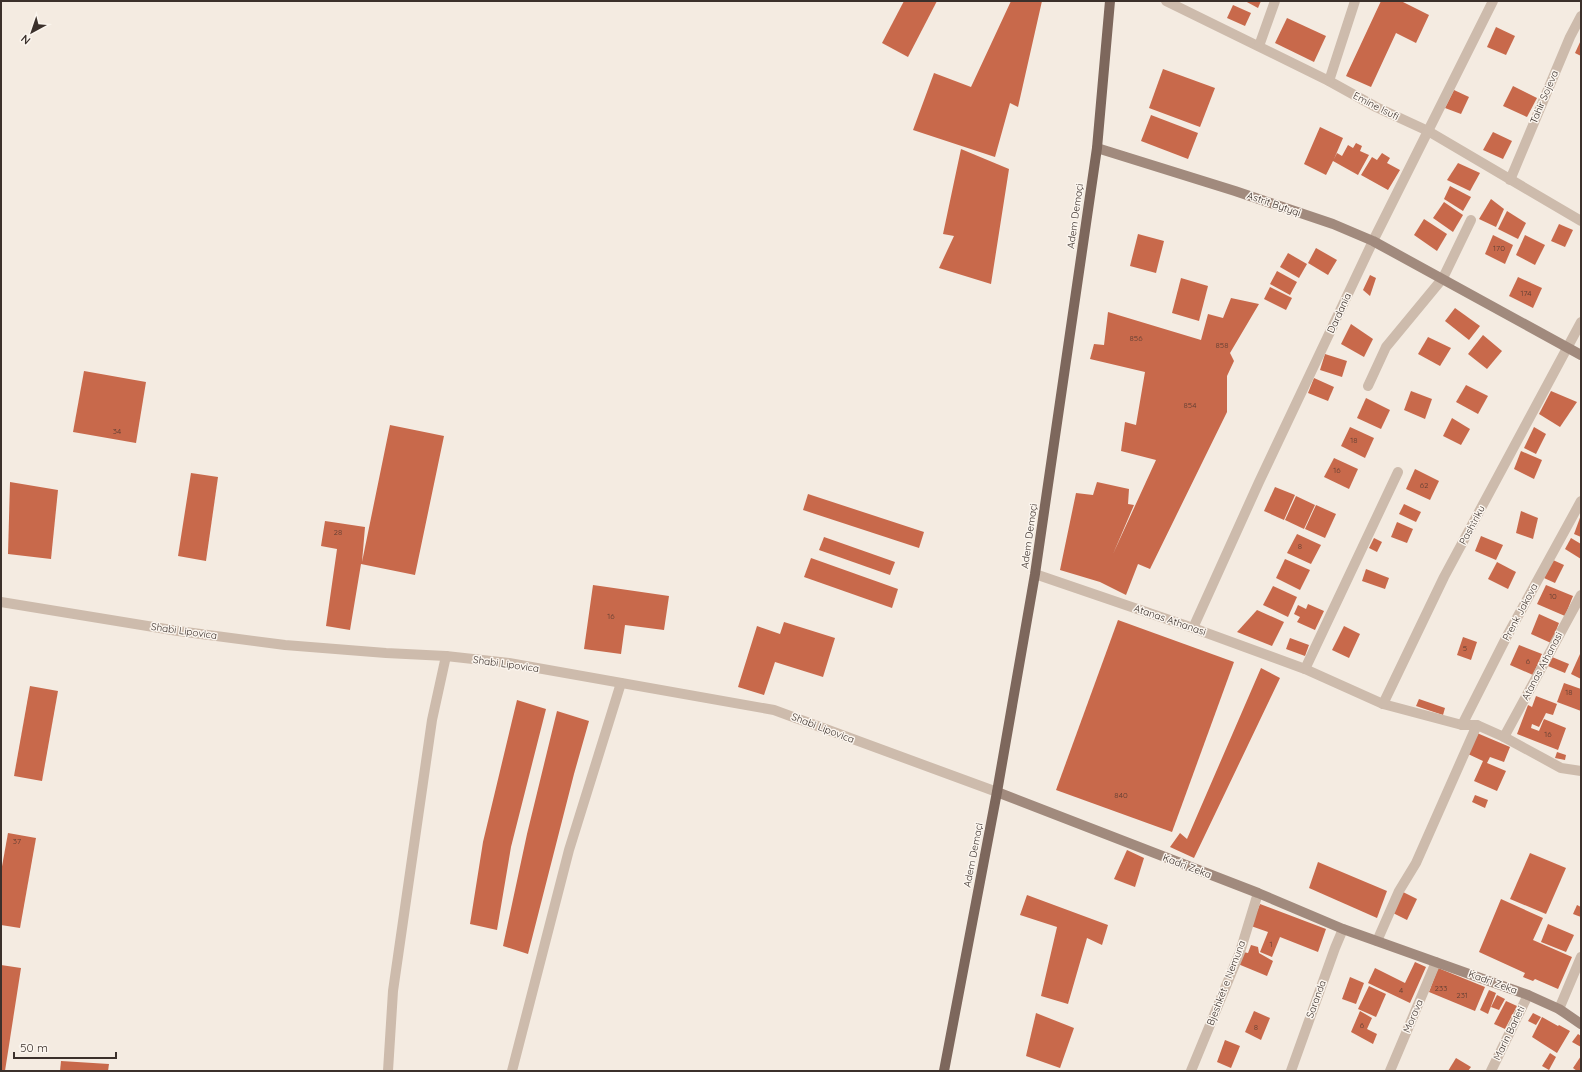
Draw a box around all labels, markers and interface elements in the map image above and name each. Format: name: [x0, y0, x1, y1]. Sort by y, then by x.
north arrow: [12, 12, 52, 52]
text: N: [18, 32, 33, 48]
street label: Tahir Sojeva: [1527, 68, 1561, 126]
street label: Emine Isufi: [1351, 89, 1401, 123]
street label: Adem Demaçi: [1064, 183, 1086, 249]
street label: Astrit Bytyqi: [1245, 189, 1303, 219]
house number: 170: [1493, 243, 1505, 253]
house number: 174: [1521, 288, 1531, 298]
street label: Dardania: [1324, 291, 1354, 335]
house number: 856: [1130, 333, 1143, 343]
house number: 858: [1216, 340, 1229, 350]
house number: 854: [1184, 400, 1196, 410]
house number: 34: [113, 426, 121, 436]
house number: 18: [1350, 435, 1358, 445]
house number: 16: [1333, 465, 1341, 475]
house number: 62: [1420, 480, 1429, 490]
street label: Adem Demaçi: [1018, 503, 1040, 569]
street label: Pashtriku: [1456, 503, 1488, 547]
house number: 28: [334, 527, 342, 537]
house number: 8: [1298, 541, 1302, 551]
street label: Prenk Jakova: [1499, 581, 1541, 643]
house number: 10: [1549, 591, 1557, 601]
street label: Atanas Athanasi: [1132, 602, 1208, 638]
house number: 16: [607, 611, 615, 621]
street label: Shabi Lipovica: [150, 620, 218, 642]
street label: Atanas Athanasi: [1519, 630, 1565, 702]
house number: 5: [1463, 643, 1467, 653]
street label: Shabi Lipovica: [472, 653, 540, 675]
house number: 6: [1526, 656, 1531, 666]
house number: 18: [1565, 687, 1573, 697]
street label: Shabi Lipovica: [790, 710, 856, 746]
house number: 16: [1544, 729, 1552, 739]
house number: 840: [1114, 790, 1128, 800]
street label: Adem Demaçi: [960, 822, 986, 888]
house number: 37: [13, 836, 21, 846]
street label: Kadri Zeka: [1161, 851, 1213, 881]
street label: Bjeshkët e Nemuna: [1204, 939, 1248, 1027]
house number: 1: [1270, 939, 1273, 949]
street label: Kadri Zeka: [1467, 967, 1519, 997]
street label: Saranda: [1303, 978, 1329, 1020]
house number: 233: [1435, 983, 1447, 993]
house number: 4: [1399, 985, 1403, 995]
house number: 231: [1456, 990, 1468, 1000]
street label: Morava: [1400, 997, 1426, 1035]
street label: Marin Barleti: [1490, 1004, 1528, 1062]
house number: 6: [1360, 1020, 1365, 1030]
house number: 8: [1254, 1022, 1258, 1032]
scale bar: [14, 1034, 116, 1060]
text: 50 m: [20, 1040, 48, 1055]

